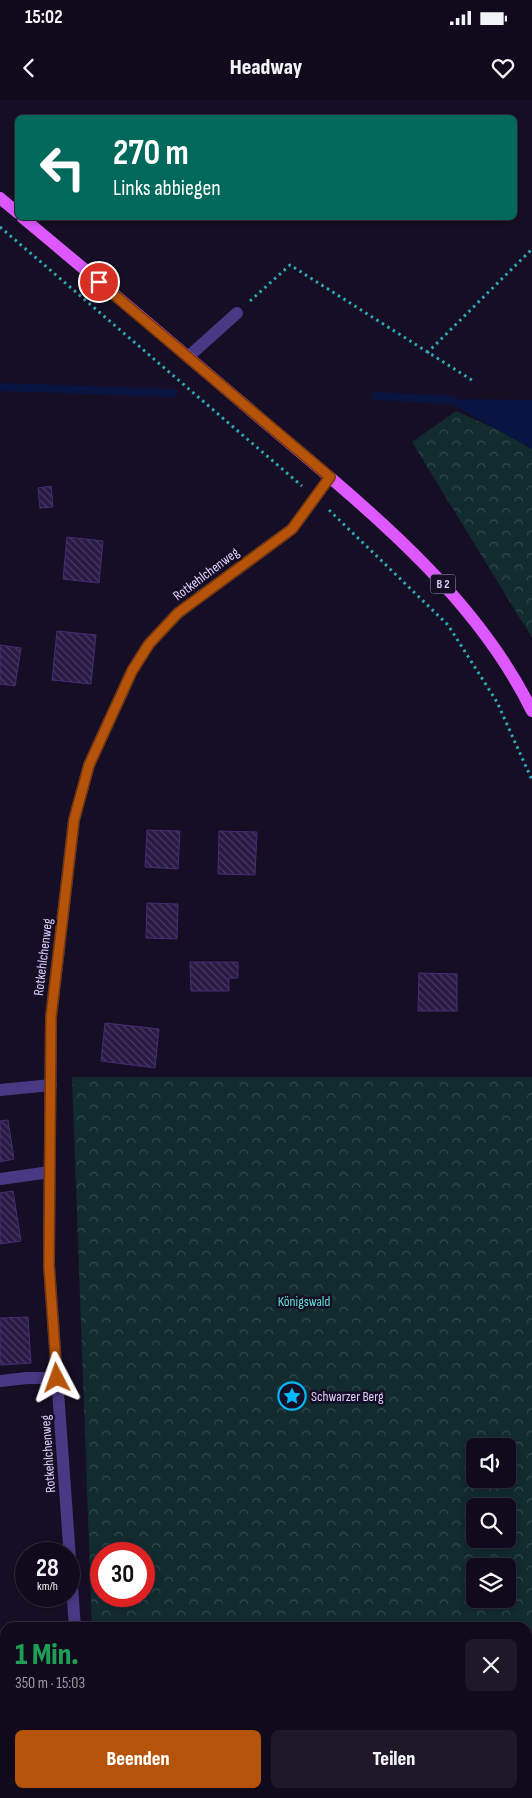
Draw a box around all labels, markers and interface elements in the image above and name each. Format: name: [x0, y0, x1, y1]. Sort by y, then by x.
text: 15:02: [25, 6, 62, 29]
icon: back: [15, 54, 43, 82]
text: Headway: [230, 54, 302, 81]
icon: heart: [489, 54, 517, 82]
text: 270 m: [113, 132, 189, 175]
icon: left: [30, 135, 95, 200]
text: Links abbiegen: [113, 175, 221, 202]
pin: [78, 261, 120, 303]
icon: arrive: [85, 268, 113, 296]
street label: Rotkehlchenweg: [170, 544, 243, 604]
road number: B 2: [430, 574, 456, 594]
street label: Rotkehlchenweg: [30, 917, 56, 997]
park label: Königswald: [278, 1293, 330, 1310]
position arrow: [30, 1351, 82, 1403]
place icon: Schwarzer Berg: [277, 1381, 307, 1411]
place label: Schwarzer Berg: [311, 1388, 384, 1405]
street label: Rotkehlchenweg: [37, 1414, 59, 1493]
map controls: [466, 1438, 516, 1608]
button: sound: [466, 1438, 516, 1488]
button: search: [466, 1498, 516, 1548]
speed limit sign: 30: [90, 1542, 155, 1607]
text: 28: [36, 1553, 59, 1584]
button: layers: [466, 1558, 516, 1608]
text: km/h: [37, 1579, 58, 1594]
text: 1 Min.: [15, 1637, 79, 1673]
button: close: [465, 1639, 517, 1691]
text: 350 m · 15:03: [15, 1674, 85, 1693]
button: Beenden: [15, 1730, 261, 1788]
button: Teilen: [271, 1730, 517, 1788]

